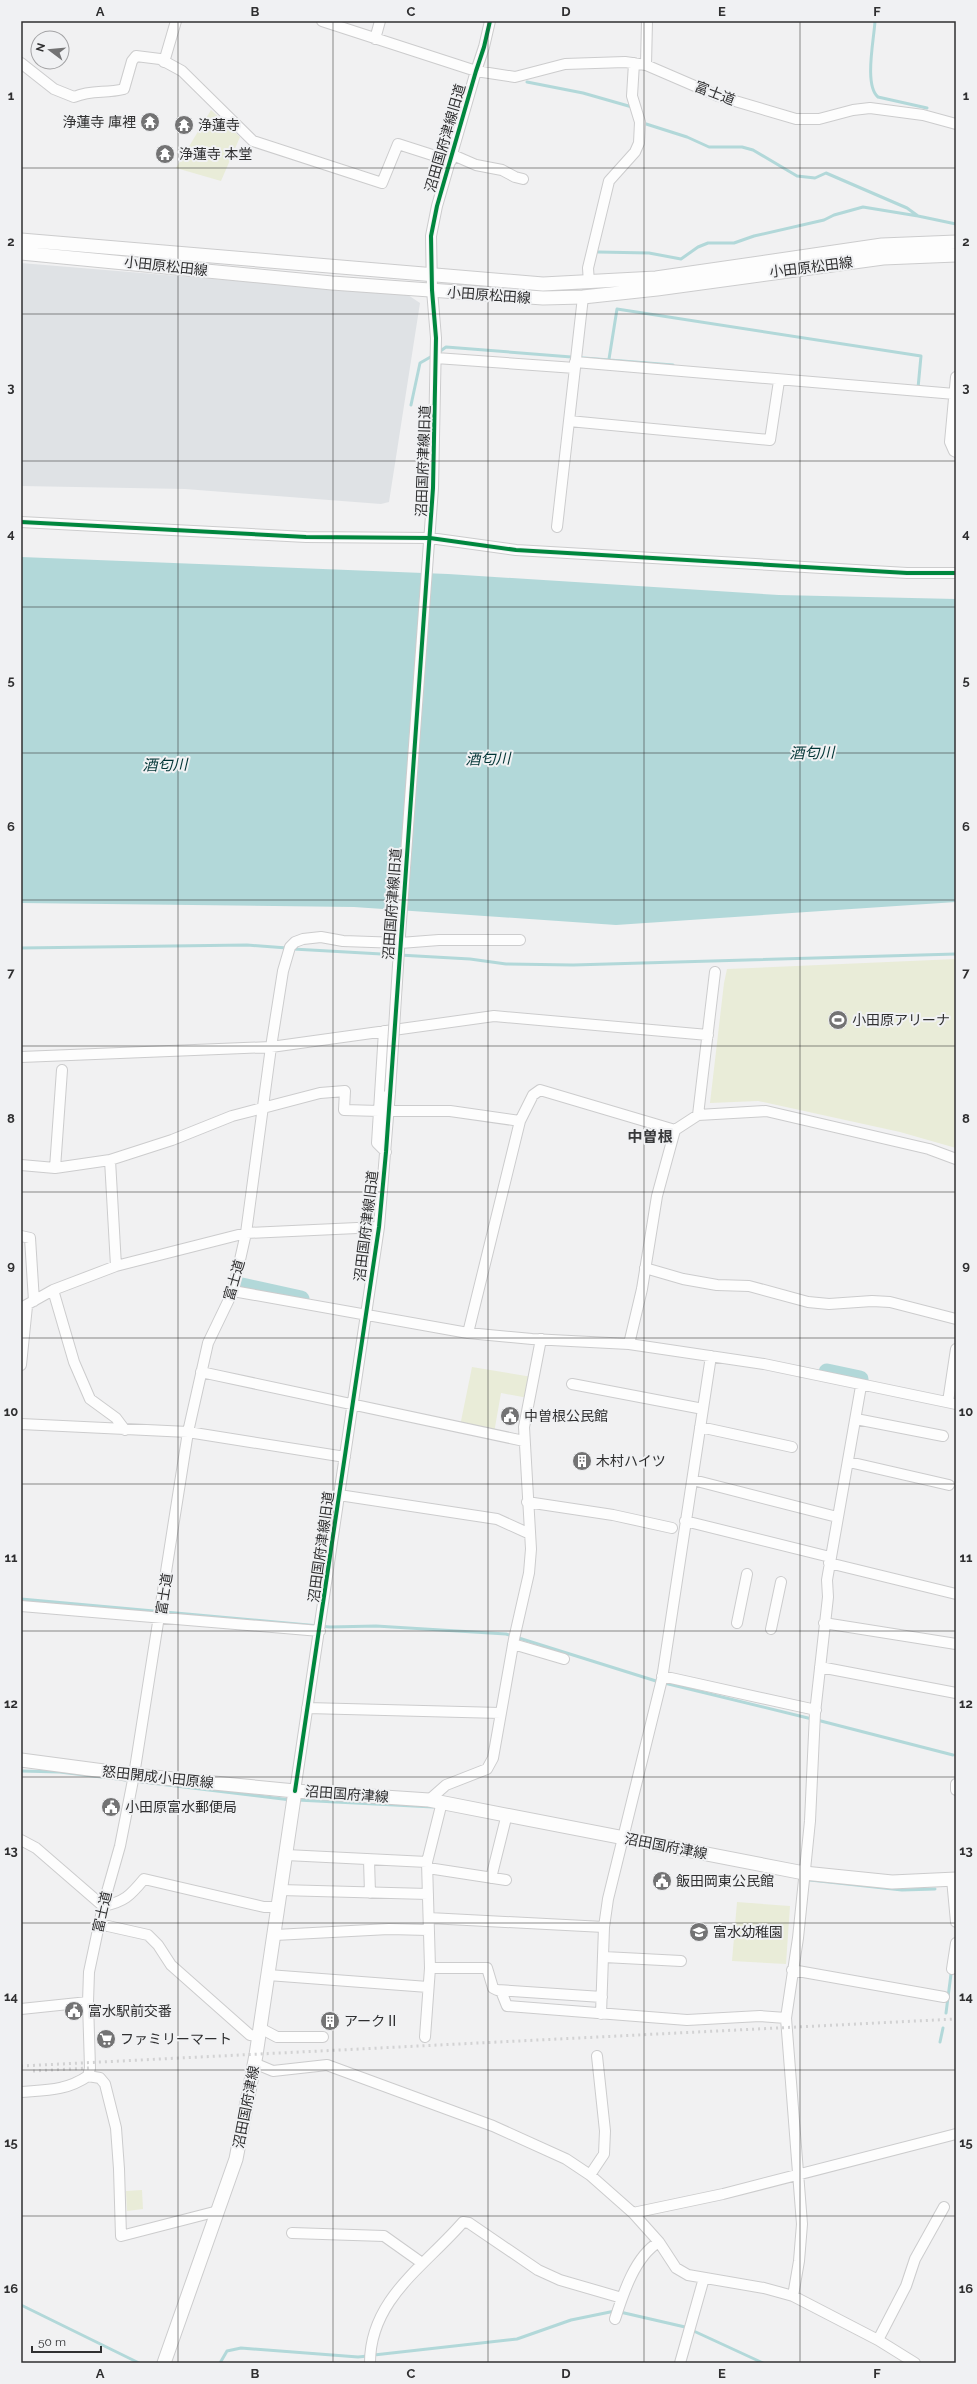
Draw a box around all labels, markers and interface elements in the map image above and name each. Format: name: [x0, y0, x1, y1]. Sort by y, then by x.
text: A: [96, 4, 105, 19]
text: B: [251, 4, 260, 19]
text: C: [407, 4, 416, 19]
text: D: [561, 4, 571, 19]
text: E: [718, 4, 726, 19]
text: F: [873, 4, 881, 19]
north arrow: [30, 30, 70, 70]
text: N: [33, 42, 48, 53]
street label: 富士道: [693, 78, 737, 108]
street label: 沼田国府津線旧道: [422, 82, 468, 194]
text: 1: [8, 88, 15, 103]
text: 1: [963, 88, 970, 103]
temple icon: 浄蓮寺 庫裡: [139, 111, 161, 133]
place label: 浄蓮寺 庫裡: [62, 114, 136, 130]
temple icon: 浄蓮寺: [173, 114, 195, 136]
place label: 浄蓮寺: [198, 117, 240, 133]
temple icon: 浄蓮寺 本堂: [154, 143, 176, 165]
place label: 浄蓮寺 本堂: [179, 146, 253, 162]
text: 2: [7, 234, 15, 249]
text: 2: [962, 234, 970, 249]
street label: 小田原松田線: [123, 254, 209, 278]
street label: 小田原松田線: [768, 254, 854, 280]
street label: 小田原松田線: [447, 284, 531, 306]
text: 3: [7, 380, 15, 395]
text: 3: [962, 380, 970, 395]
street label: 沼田国府津線旧道: [413, 405, 433, 517]
text: 4: [7, 526, 15, 541]
text: 4: [962, 526, 970, 541]
text: 5: [7, 673, 15, 688]
text: 5: [962, 673, 970, 688]
water label: 酒匂川: [789, 744, 837, 762]
water label: 酒匂川: [465, 750, 513, 768]
water label: 酒匂川: [142, 756, 190, 774]
text: 6: [7, 819, 15, 834]
text: 6: [962, 819, 970, 834]
street label: 沼田国府津線旧道: [380, 848, 404, 960]
text: 7: [7, 965, 15, 980]
text: 7: [962, 965, 970, 980]
sports icon: 小田原アリーナ: [827, 1009, 849, 1031]
place label: 小田原アリーナ: [852, 1012, 950, 1028]
text: 8: [7, 1111, 15, 1126]
text: 8: [962, 1111, 970, 1126]
district label: 中曽根: [627, 1128, 673, 1146]
street label: 沼田国府津線旧道: [351, 1169, 381, 1283]
text: 9: [7, 1258, 15, 1273]
street label: 富士道: [221, 1258, 247, 1302]
text: 9: [962, 1258, 970, 1273]
text: 10: [4, 1404, 18, 1419]
text: 10: [959, 1404, 973, 1419]
public building icon: 中曽根公民館: [499, 1405, 521, 1427]
place label: 中曽根公民館: [524, 1408, 608, 1424]
building icon: 木村ハイツ: [571, 1450, 593, 1472]
place label: 木村ハイツ: [596, 1453, 666, 1469]
street label: 沼田国府津線旧道: [305, 1490, 337, 1604]
text: 11: [5, 1550, 18, 1565]
text: 11: [960, 1550, 973, 1565]
street label: 富士道: [153, 1572, 175, 1616]
text: 12: [4, 1696, 18, 1711]
text: 12: [959, 1696, 973, 1711]
street label: 怒田開成小田原線: [101, 1763, 215, 1791]
street label: 沼田国府津線: [305, 1783, 389, 1805]
public building icon: 小田原富水郵便局: [100, 1796, 122, 1818]
place label: 小田原富水郵便局: [125, 1799, 237, 1815]
street label: 沼田国府津線: [623, 1830, 709, 1862]
text: 13: [4, 1843, 18, 1858]
text: 13: [959, 1843, 973, 1858]
public building icon: 飯田岡東公民館: [651, 1870, 673, 1892]
place label: 飯田岡東公民館: [676, 1873, 774, 1889]
street label: 富士道: [89, 1890, 115, 1934]
school or university icon: 富水幼稚園: [688, 1921, 710, 1943]
place label: 富水幼稚園: [713, 1924, 783, 1940]
text: 14: [4, 1989, 18, 2004]
text: 14: [959, 1989, 973, 2004]
public building icon: 富水駅前交番: [63, 2000, 85, 2022]
place label: 富水駅前交番: [88, 2003, 172, 2019]
building icon: アークⅡ: [319, 2010, 341, 2032]
place label: アークⅡ: [344, 2013, 399, 2029]
supermarket icon: ファミリーマート: [95, 2028, 117, 2050]
place label: ファミリーマート: [120, 2031, 232, 2047]
street label: 沼田国府津線: [230, 2064, 262, 2150]
text: 15: [4, 2135, 18, 2150]
text: 15: [959, 2135, 973, 2150]
text: 16: [4, 2281, 18, 2296]
text: 16: [959, 2281, 973, 2296]
scale bar: [32, 2328, 101, 2354]
text: 50 m: [38, 2335, 66, 2349]
text: A: [96, 2366, 105, 2381]
text: B: [251, 2366, 260, 2381]
text: C: [407, 2366, 416, 2381]
text: D: [561, 2366, 571, 2381]
text: E: [718, 2366, 726, 2381]
text: F: [873, 2366, 881, 2381]

